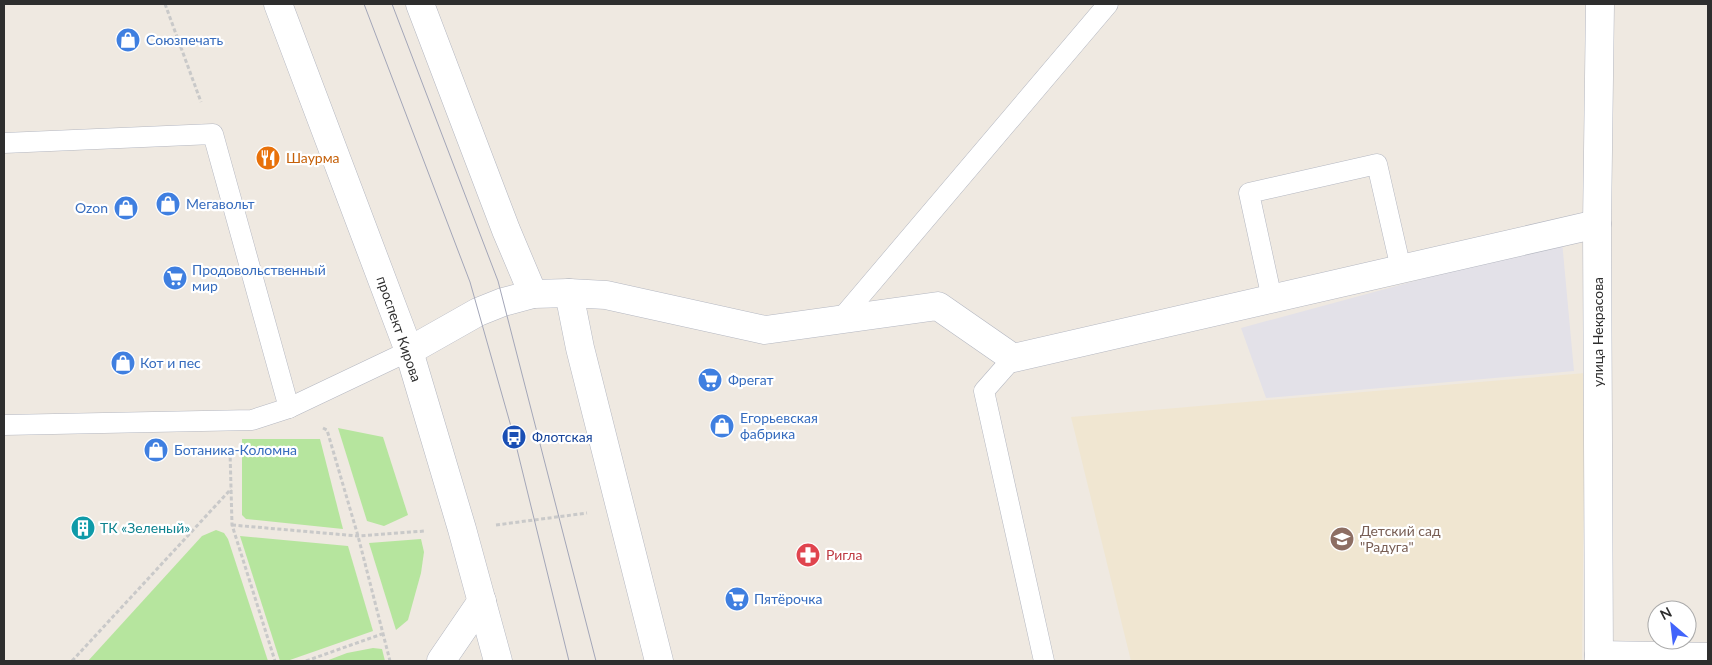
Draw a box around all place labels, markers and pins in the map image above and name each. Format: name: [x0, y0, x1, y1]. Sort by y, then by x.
shop icon: Союзпечать: [115, 27, 141, 53]
place label: Союзпечать: [146, 31, 224, 48]
restaurant icon: Шаурма: [255, 145, 281, 171]
place label: Шаурма: [286, 149, 340, 166]
shop icon: Мегавольт: [155, 191, 181, 217]
shop icon: Ozon: [113, 195, 139, 221]
place label: Мегавольт: [186, 195, 255, 212]
place label: Ozon: [75, 199, 108, 216]
place label: Продовольственный мир: [192, 261, 326, 294]
supermarket icon: Продовольственный мир: [162, 265, 188, 291]
shop icon: Кот и пес: [110, 350, 136, 376]
place label: Кот и пес: [140, 354, 201, 371]
supermarket icon: Фрегат: [697, 367, 723, 393]
place label: Фрегат: [728, 371, 774, 388]
place label: Егорьевская фабрика: [740, 409, 818, 442]
shop icon: Егорьевская фабрика: [709, 413, 735, 439]
bus stop icon: Флотская: [501, 424, 527, 450]
place label: Флотская: [532, 428, 593, 445]
shop icon: Ботаника-Коломна: [143, 437, 169, 463]
place label: Ботаника-Коломна: [174, 441, 297, 458]
building icon: ТК «Зеленый»: [70, 515, 96, 541]
place label: ТК «Зеленый»: [100, 519, 190, 536]
place label: Детский сад "Радуга": [1360, 522, 1441, 555]
school or university icon: Детский сад "Радуга": [1329, 526, 1355, 552]
pharmacy icon: Ригла: [795, 542, 821, 568]
place label: Ригла: [826, 546, 862, 563]
supermarket icon: Пятёрочка: [724, 586, 750, 612]
place label: Пятёрочка: [754, 590, 822, 607]

